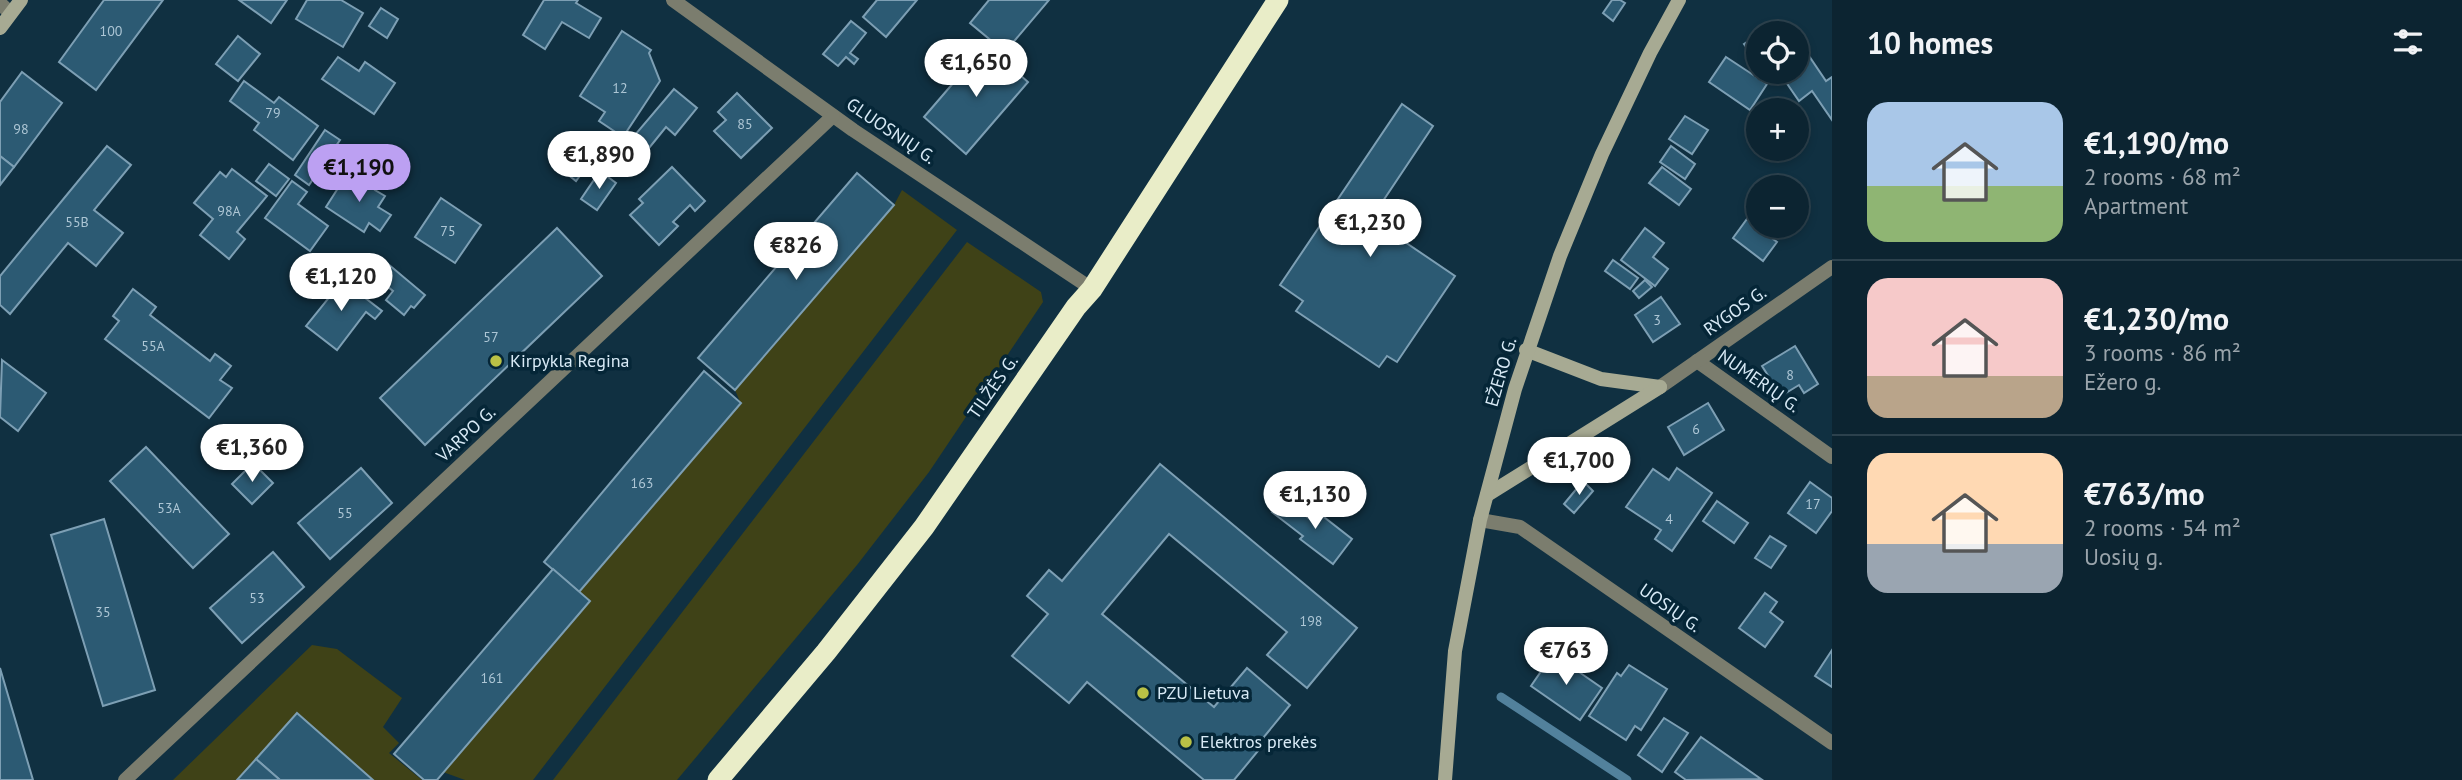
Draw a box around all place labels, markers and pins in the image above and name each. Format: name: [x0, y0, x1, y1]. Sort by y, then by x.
pin: €1,650: [919, 40, 1033, 99]
pin: €1,890: [542, 132, 656, 191]
pin: €1,190: [302, 144, 416, 204]
pin: €1,230: [1313, 200, 1427, 259]
pin: €826: [755, 222, 837, 282]
pin: €1,120: [284, 254, 398, 313]
place label: Kirpykla Regina: [510, 349, 630, 372]
marker: Kirpykla Regina: [488, 353, 504, 369]
pin: €1,360: [195, 424, 309, 484]
pin: €1,700: [1522, 438, 1636, 497]
pin: €1,130: [1258, 472, 1372, 531]
pin: €763: [1525, 628, 1607, 687]
place label: PZU Lietuva: [1157, 681, 1250, 704]
marker: PZU Lietuva: [1135, 685, 1151, 701]
place label: Elektros prekės: [1200, 730, 1317, 753]
marker: Elektros prekės: [1178, 734, 1194, 750]

